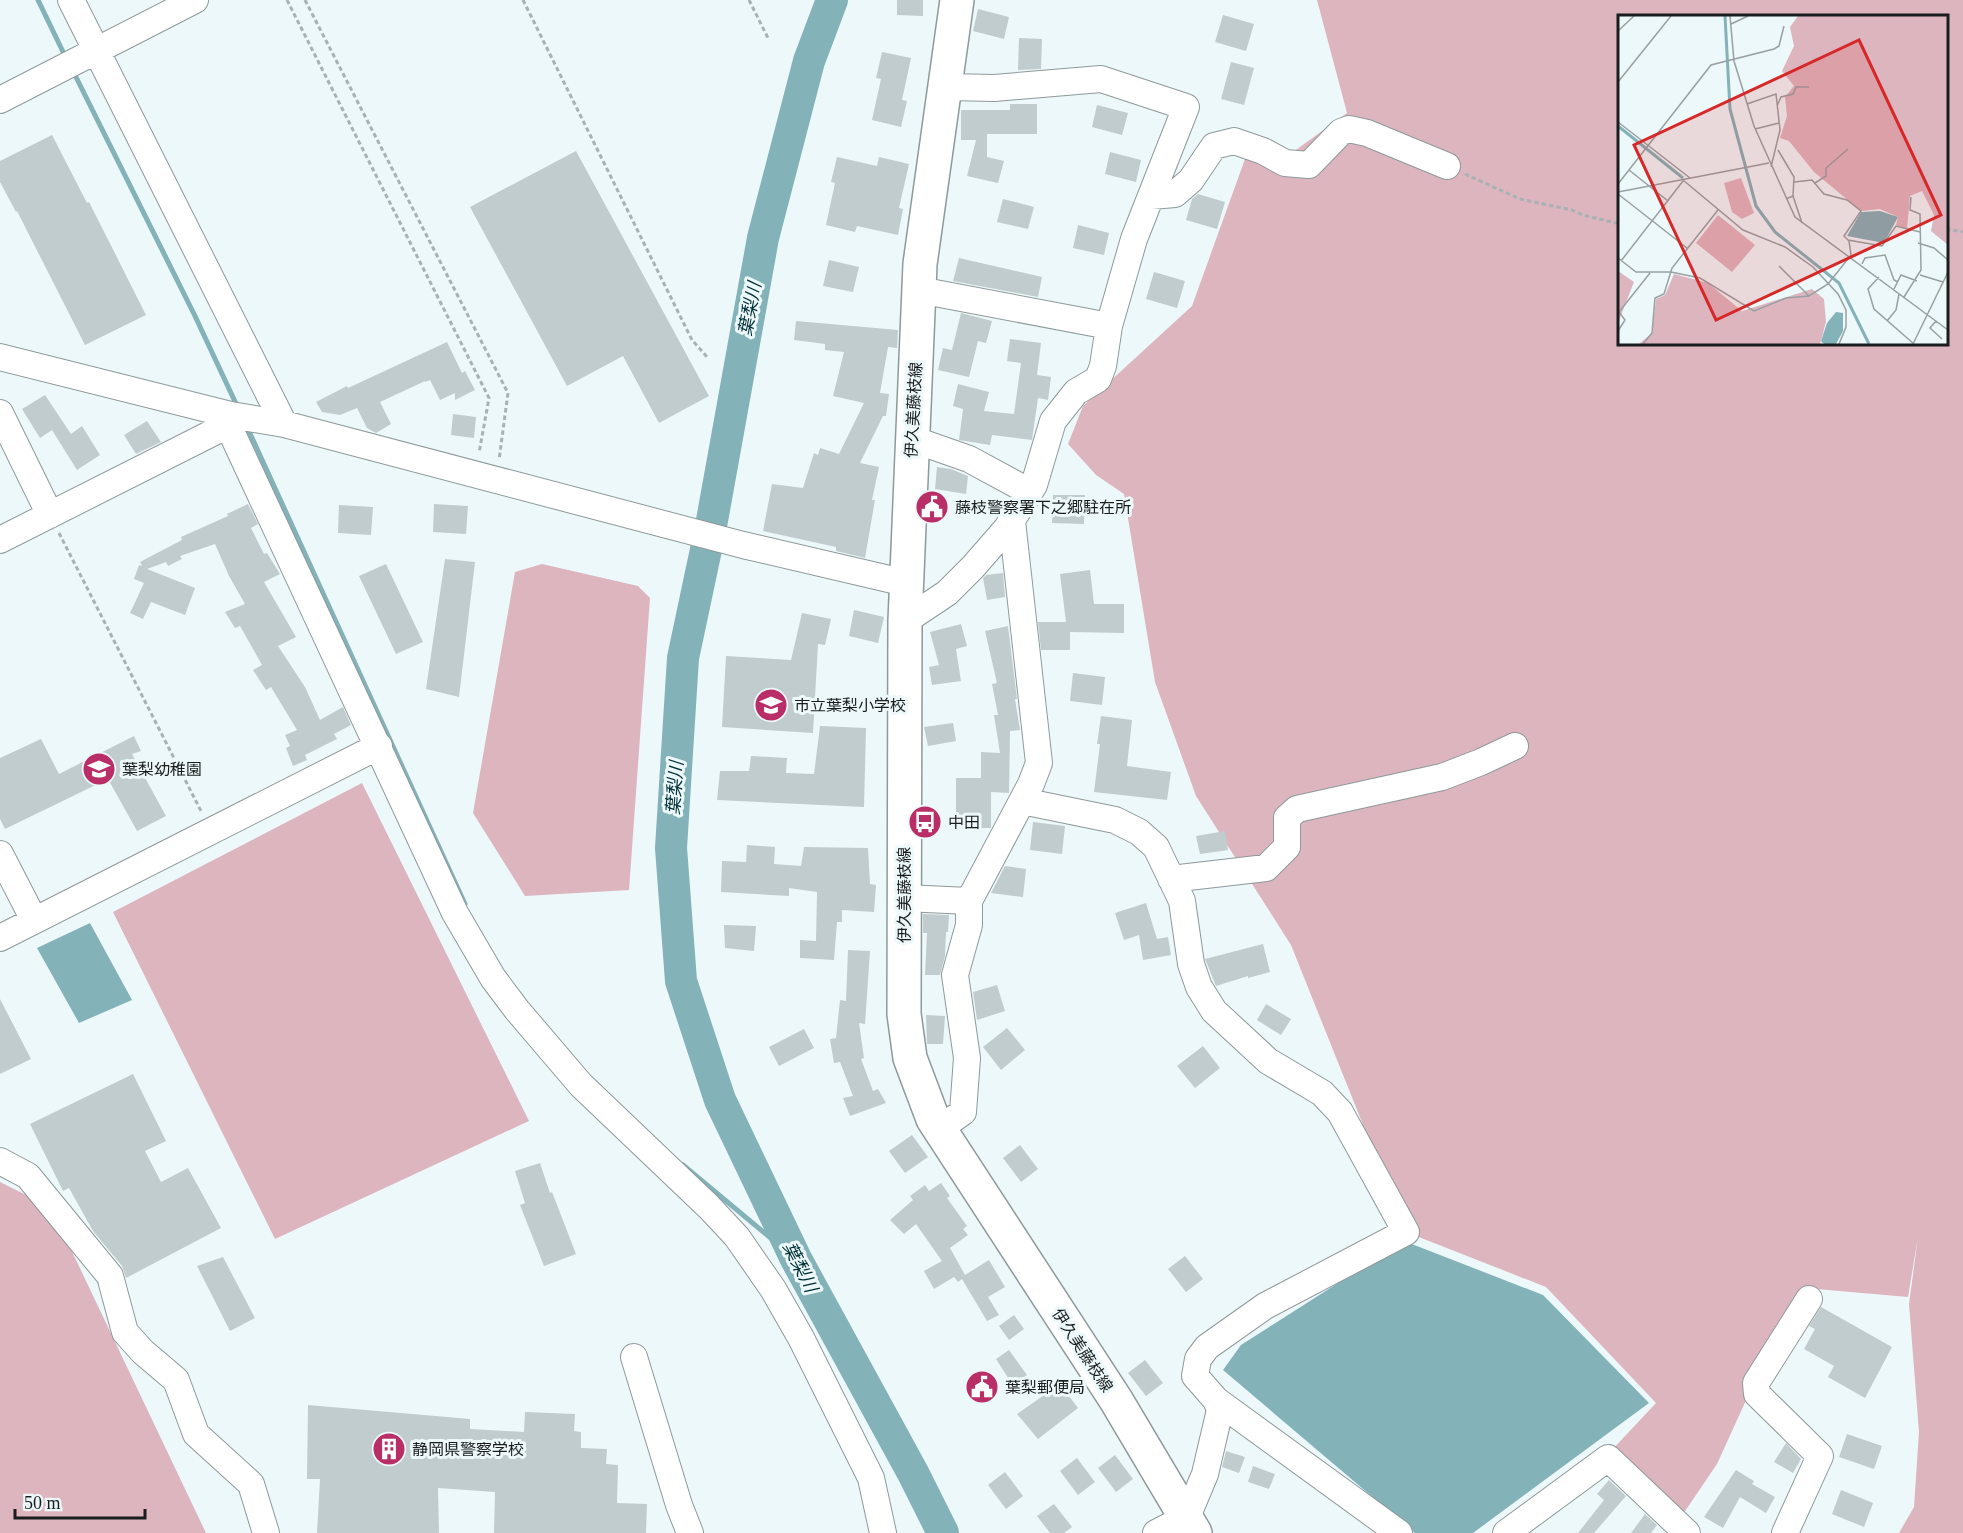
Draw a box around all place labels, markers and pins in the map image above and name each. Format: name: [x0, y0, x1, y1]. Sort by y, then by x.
public building icon: 藤枝警察署下之郷駐在所: [914, 489, 950, 525]
place label: 藤枝警察署下之郷駐在所: [955, 499, 1131, 516]
school or university icon: 市立葉梨小学校: [753, 687, 789, 723]
place label: 市立葉梨小学校: [794, 697, 906, 714]
school or university icon: 葉梨幼稚園: [81, 751, 117, 787]
place label: 葉梨幼稚園: [122, 761, 202, 778]
bus stop icon: 中田: [907, 804, 943, 840]
place label: 中田: [948, 814, 980, 831]
public building icon: 葉梨郵便局: [964, 1369, 1000, 1405]
place label: 葉梨郵便局: [1005, 1379, 1085, 1396]
building icon: 静岡県警察学校: [371, 1431, 407, 1467]
place label: 静岡県警察学校: [412, 1441, 524, 1458]

